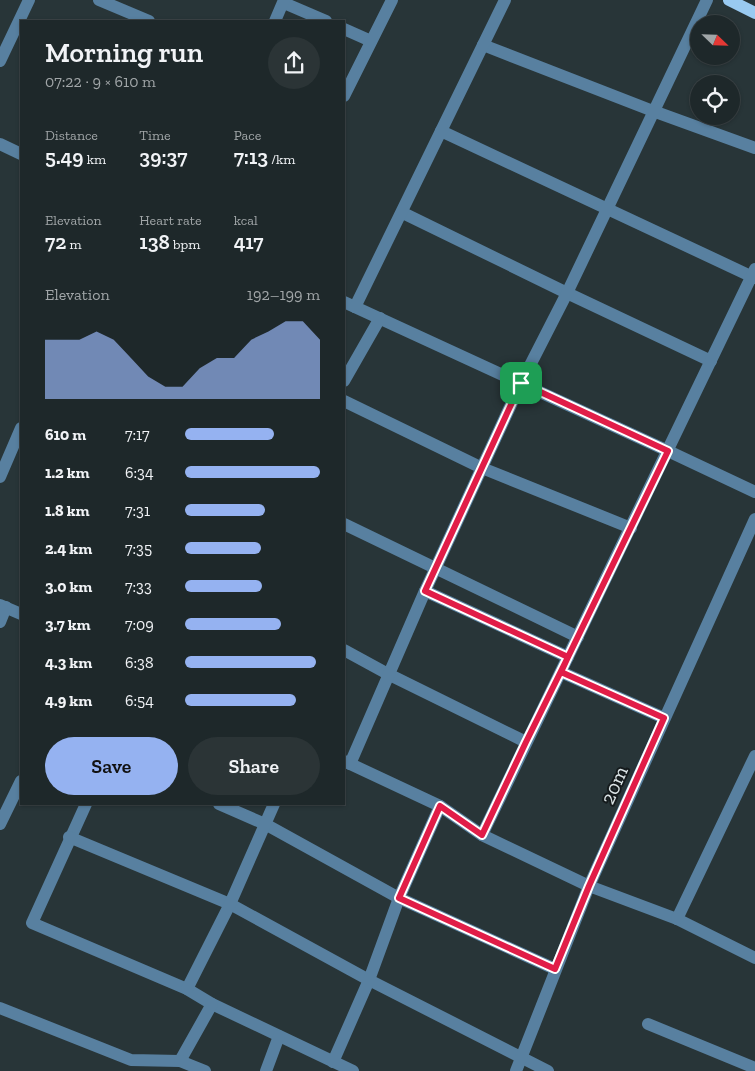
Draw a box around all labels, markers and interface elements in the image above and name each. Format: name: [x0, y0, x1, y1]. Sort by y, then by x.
north arrow: [690, 15, 740, 65]
map controls: [690, 15, 740, 125]
text: Morning run: [45, 36, 203, 69]
button: share: [268, 37, 320, 89]
text: 07:22 · 9 × 610 m: [45, 72, 156, 91]
button: locate: [690, 75, 740, 125]
text: Distance: [45, 127, 98, 144]
text: Time: [139, 127, 171, 144]
text: Pace: [234, 127, 261, 144]
text: 5.49: [45, 144, 83, 169]
text: 39:37: [139, 144, 187, 169]
text: 7:13: [234, 144, 268, 169]
text: km: [83, 151, 106, 168]
text: /km: [268, 151, 295, 168]
text: Elevation: [45, 212, 102, 229]
text: Heart rate: [139, 212, 202, 229]
text: kcal: [234, 212, 258, 229]
text: 72: [45, 229, 66, 254]
text: 138: [139, 229, 170, 254]
text: 417: [234, 229, 264, 254]
text: m: [66, 236, 82, 253]
text: bpm: [170, 236, 200, 253]
text: Elevation: [45, 285, 110, 304]
text: 192–199 m: [247, 285, 320, 304]
pin: [500, 362, 542, 404]
icon: arrive: [507, 369, 535, 397]
text: 610 m: [45, 425, 86, 444]
text: 7:17: [125, 425, 150, 444]
text: 1.2 km: [45, 463, 90, 482]
text: 6:34: [125, 463, 154, 482]
text: 1.8 km: [45, 501, 90, 520]
text: 7:31: [125, 501, 150, 520]
text: 2.4 km: [45, 539, 92, 558]
text: 7:35: [125, 539, 152, 558]
text: 3.0 km: [45, 577, 92, 596]
text: 7:33: [125, 577, 152, 596]
text: 3.7 km: [45, 615, 91, 634]
text: 7:09: [125, 615, 154, 634]
text: 4.3 km: [45, 653, 92, 672]
text: 6:38: [125, 653, 154, 672]
text: 4.9 km: [45, 691, 92, 710]
text: 6:54: [125, 691, 154, 710]
button: Save: [45, 737, 178, 795]
button: Share: [188, 737, 320, 795]
street label: 20m: [595, 762, 633, 808]

